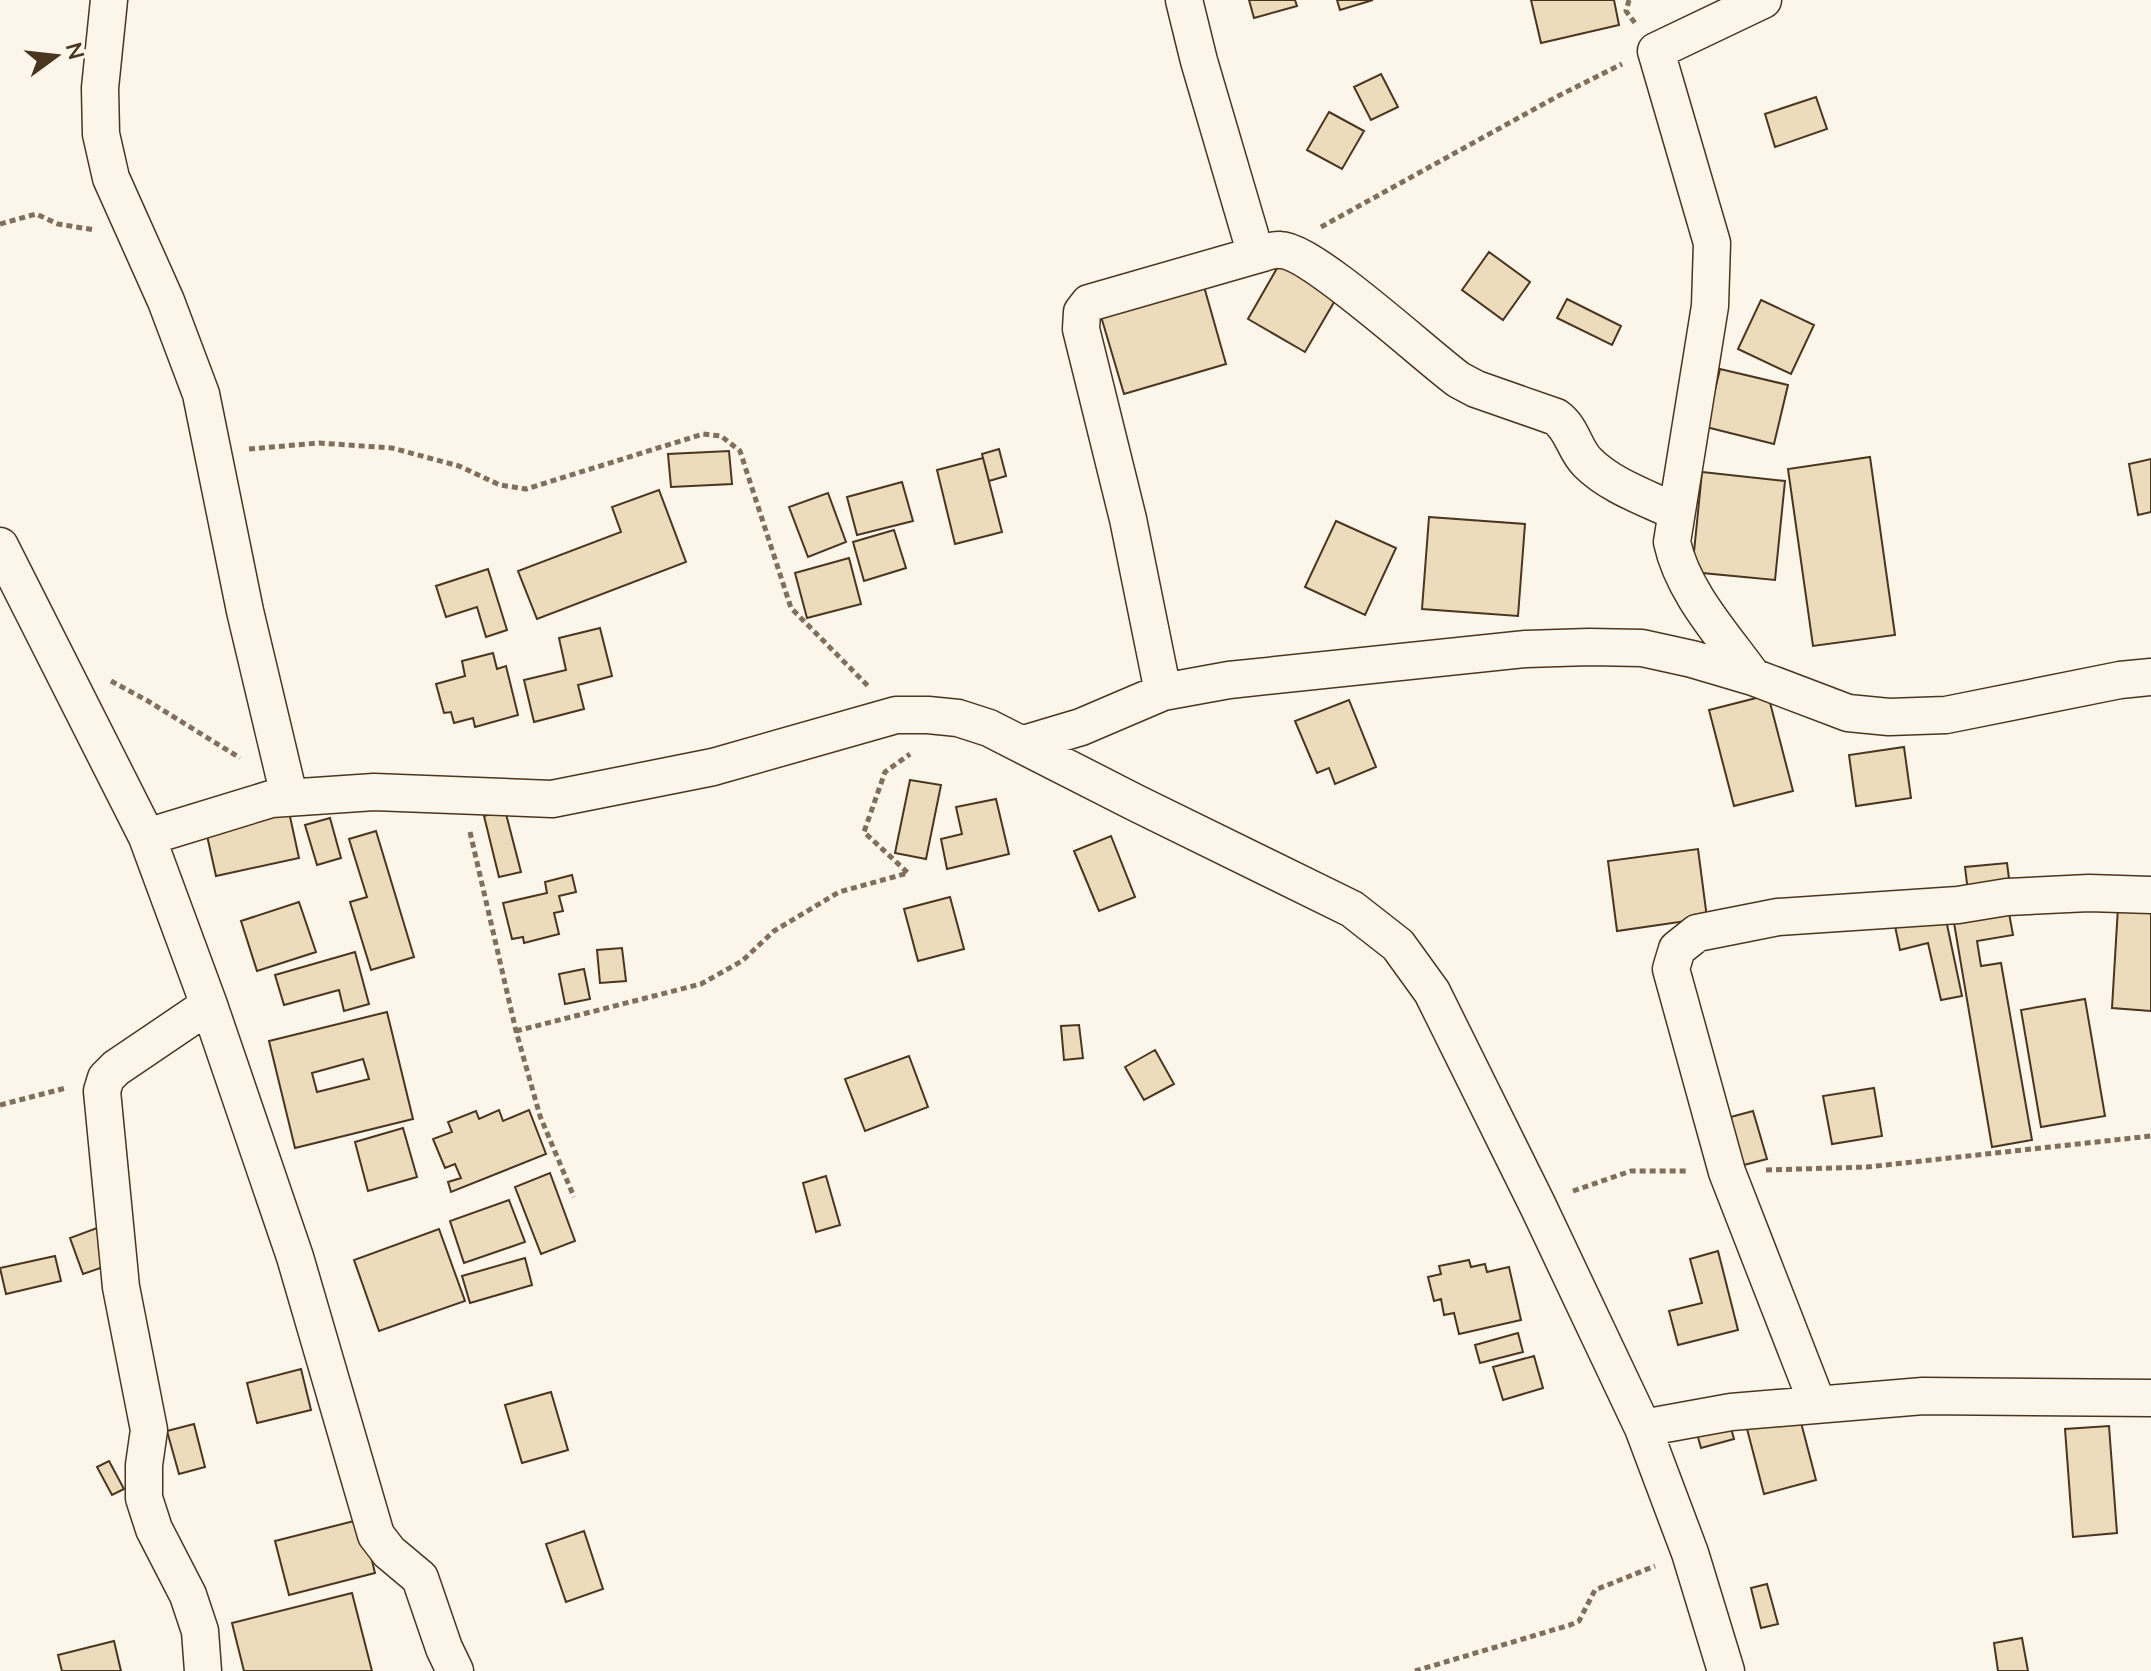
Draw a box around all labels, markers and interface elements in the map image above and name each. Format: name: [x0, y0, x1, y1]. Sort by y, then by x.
north arrow: [16, 16, 96, 96]
text: N: [58, 39, 91, 63]

